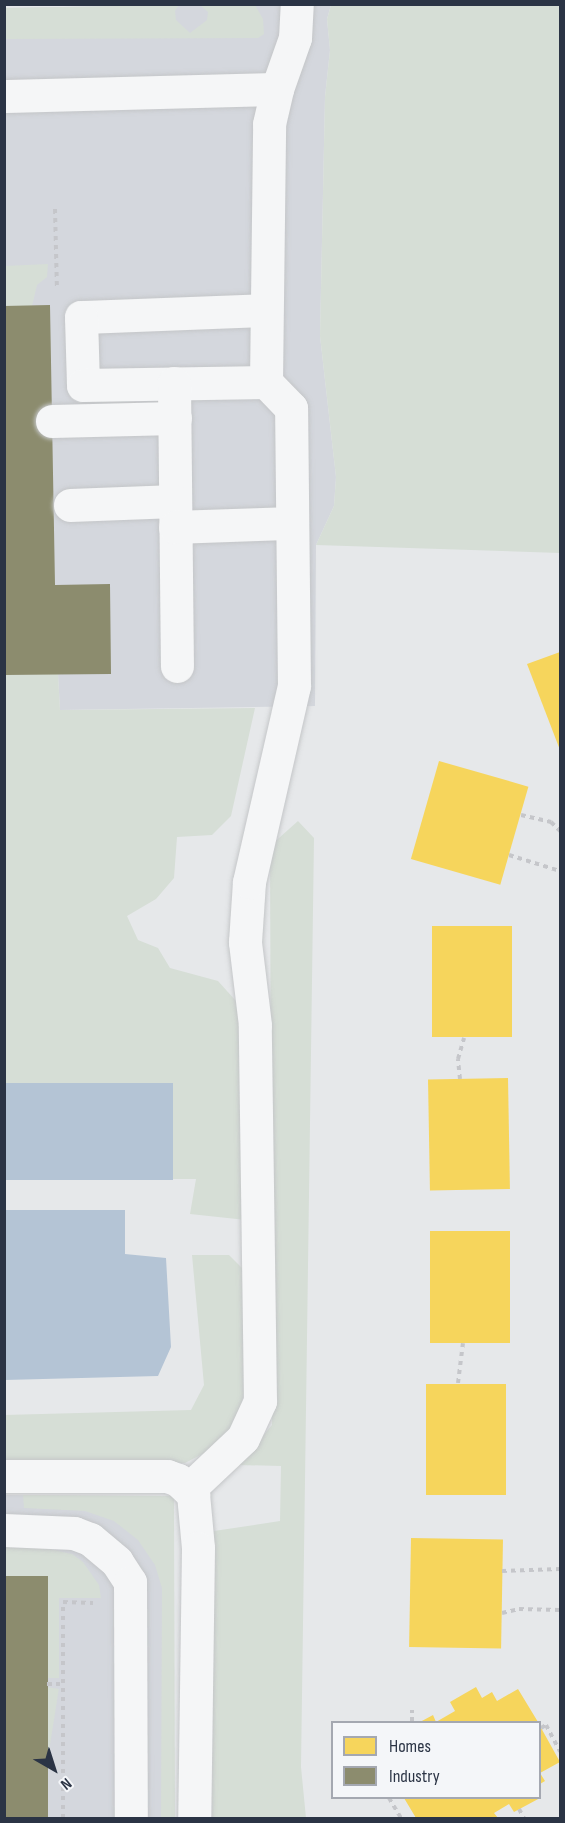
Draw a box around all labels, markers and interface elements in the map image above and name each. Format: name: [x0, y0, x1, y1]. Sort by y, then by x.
legend: [331, 1721, 541, 1799]
text: Homes: [389, 1736, 431, 1757]
north arrow: [24, 1739, 84, 1799]
text: Industry: [389, 1766, 440, 1787]
text: N: [56, 1773, 75, 1793]

